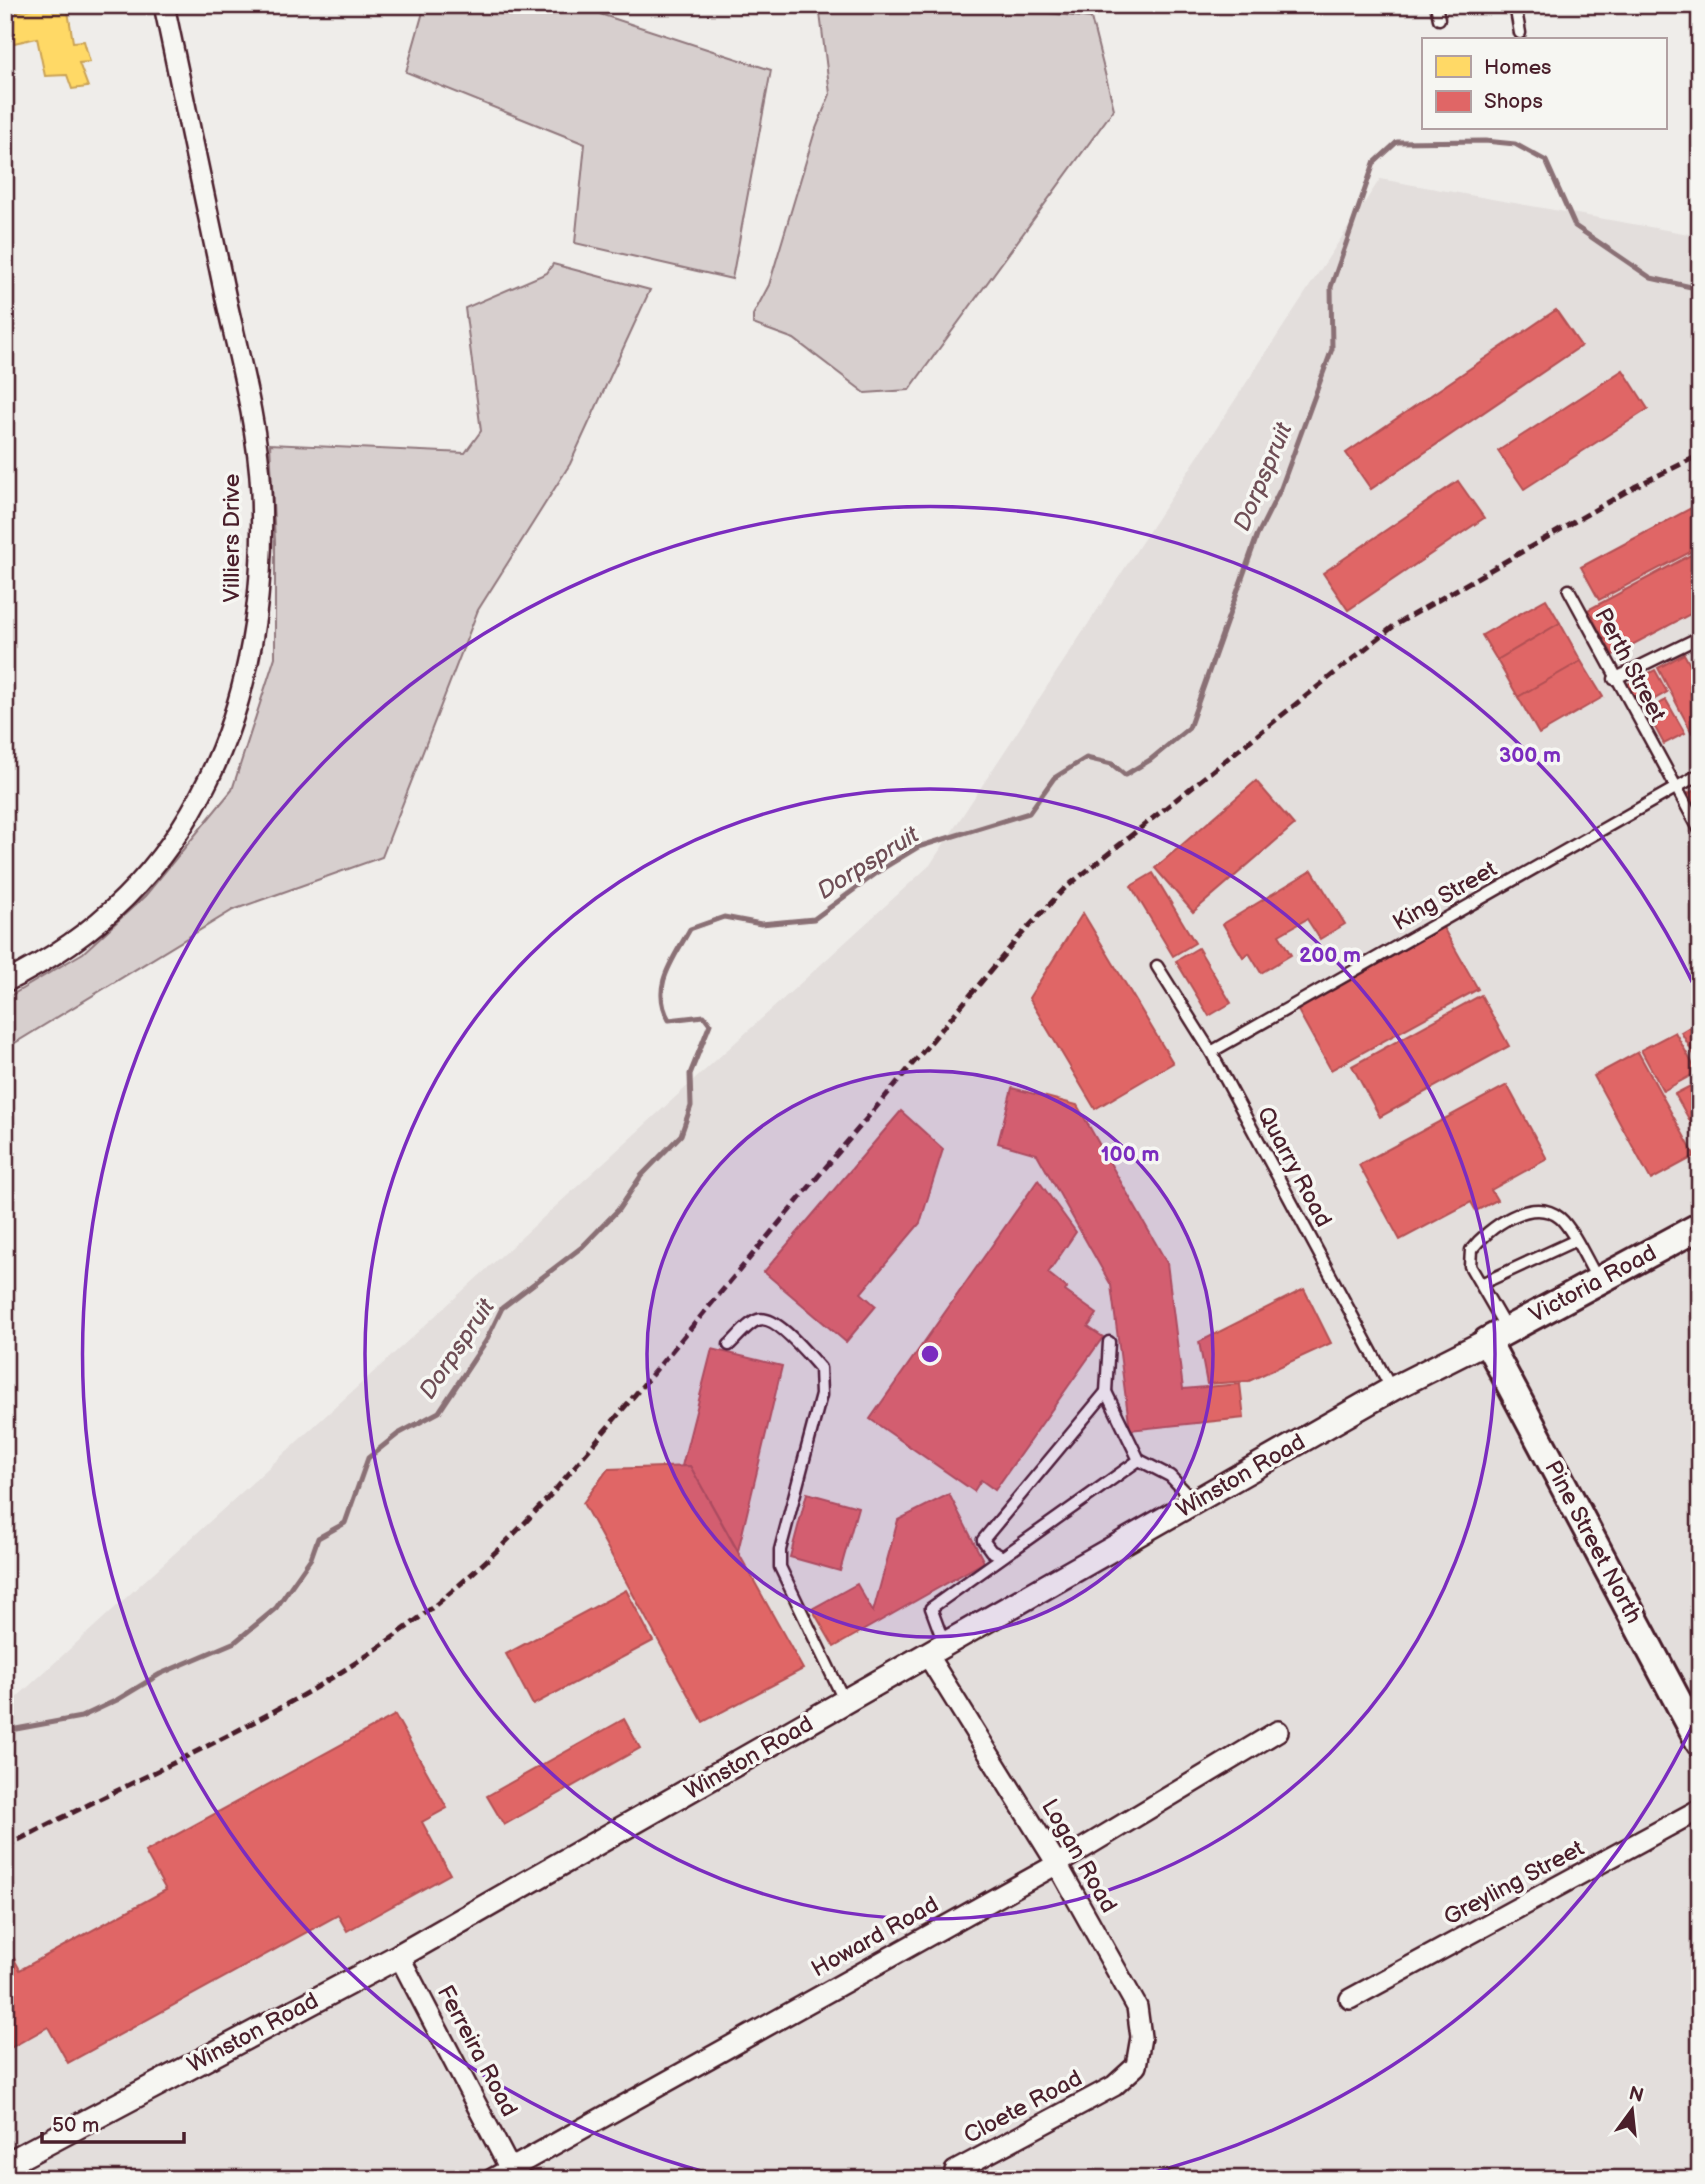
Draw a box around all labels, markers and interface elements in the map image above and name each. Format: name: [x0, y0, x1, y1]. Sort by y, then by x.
legend: [1422, 38, 1666, 130]
text: Homes: [1484, 55, 1552, 80]
text: Shops: [1484, 89, 1543, 114]
water label: Dorpspruit: [1227, 418, 1299, 535]
street label: Villiers Drive: [218, 474, 246, 602]
street label: Perth Street: [1588, 603, 1672, 727]
text: 300 m: [1499, 743, 1561, 768]
water label: Dorpspruit: [812, 820, 925, 906]
street label: King Street: [1388, 855, 1502, 937]
text: 200 m: [1299, 943, 1361, 968]
street label: Quarry Road: [1251, 1102, 1337, 1232]
text: 100 m: [1101, 1142, 1159, 1167]
street label: Victoria Road: [1525, 1239, 1661, 1329]
water label: Dorpspruit: [413, 1293, 501, 1405]
centre of rings: [918, 1342, 942, 1366]
street label: Winston Road: [1172, 1428, 1310, 1524]
street label: Pine Street North: [1538, 1456, 1648, 1628]
street label: Winston Road: [680, 1710, 818, 1806]
street label: Logan Road: [1035, 1794, 1123, 1918]
street label: Greyling Street: [1439, 1834, 1589, 1932]
street label: Howard Road: [807, 1891, 943, 1983]
street label: Ferreira Road: [431, 1981, 523, 2121]
street label: Winston Road: [183, 1987, 323, 2079]
street label: Cloete Road: [959, 2064, 1087, 2150]
north arrow: [1596, 2076, 1666, 2146]
text: N: [1626, 2082, 1646, 2108]
scale bar: [42, 2100, 184, 2144]
text: 50 m: [52, 2113, 99, 2138]

